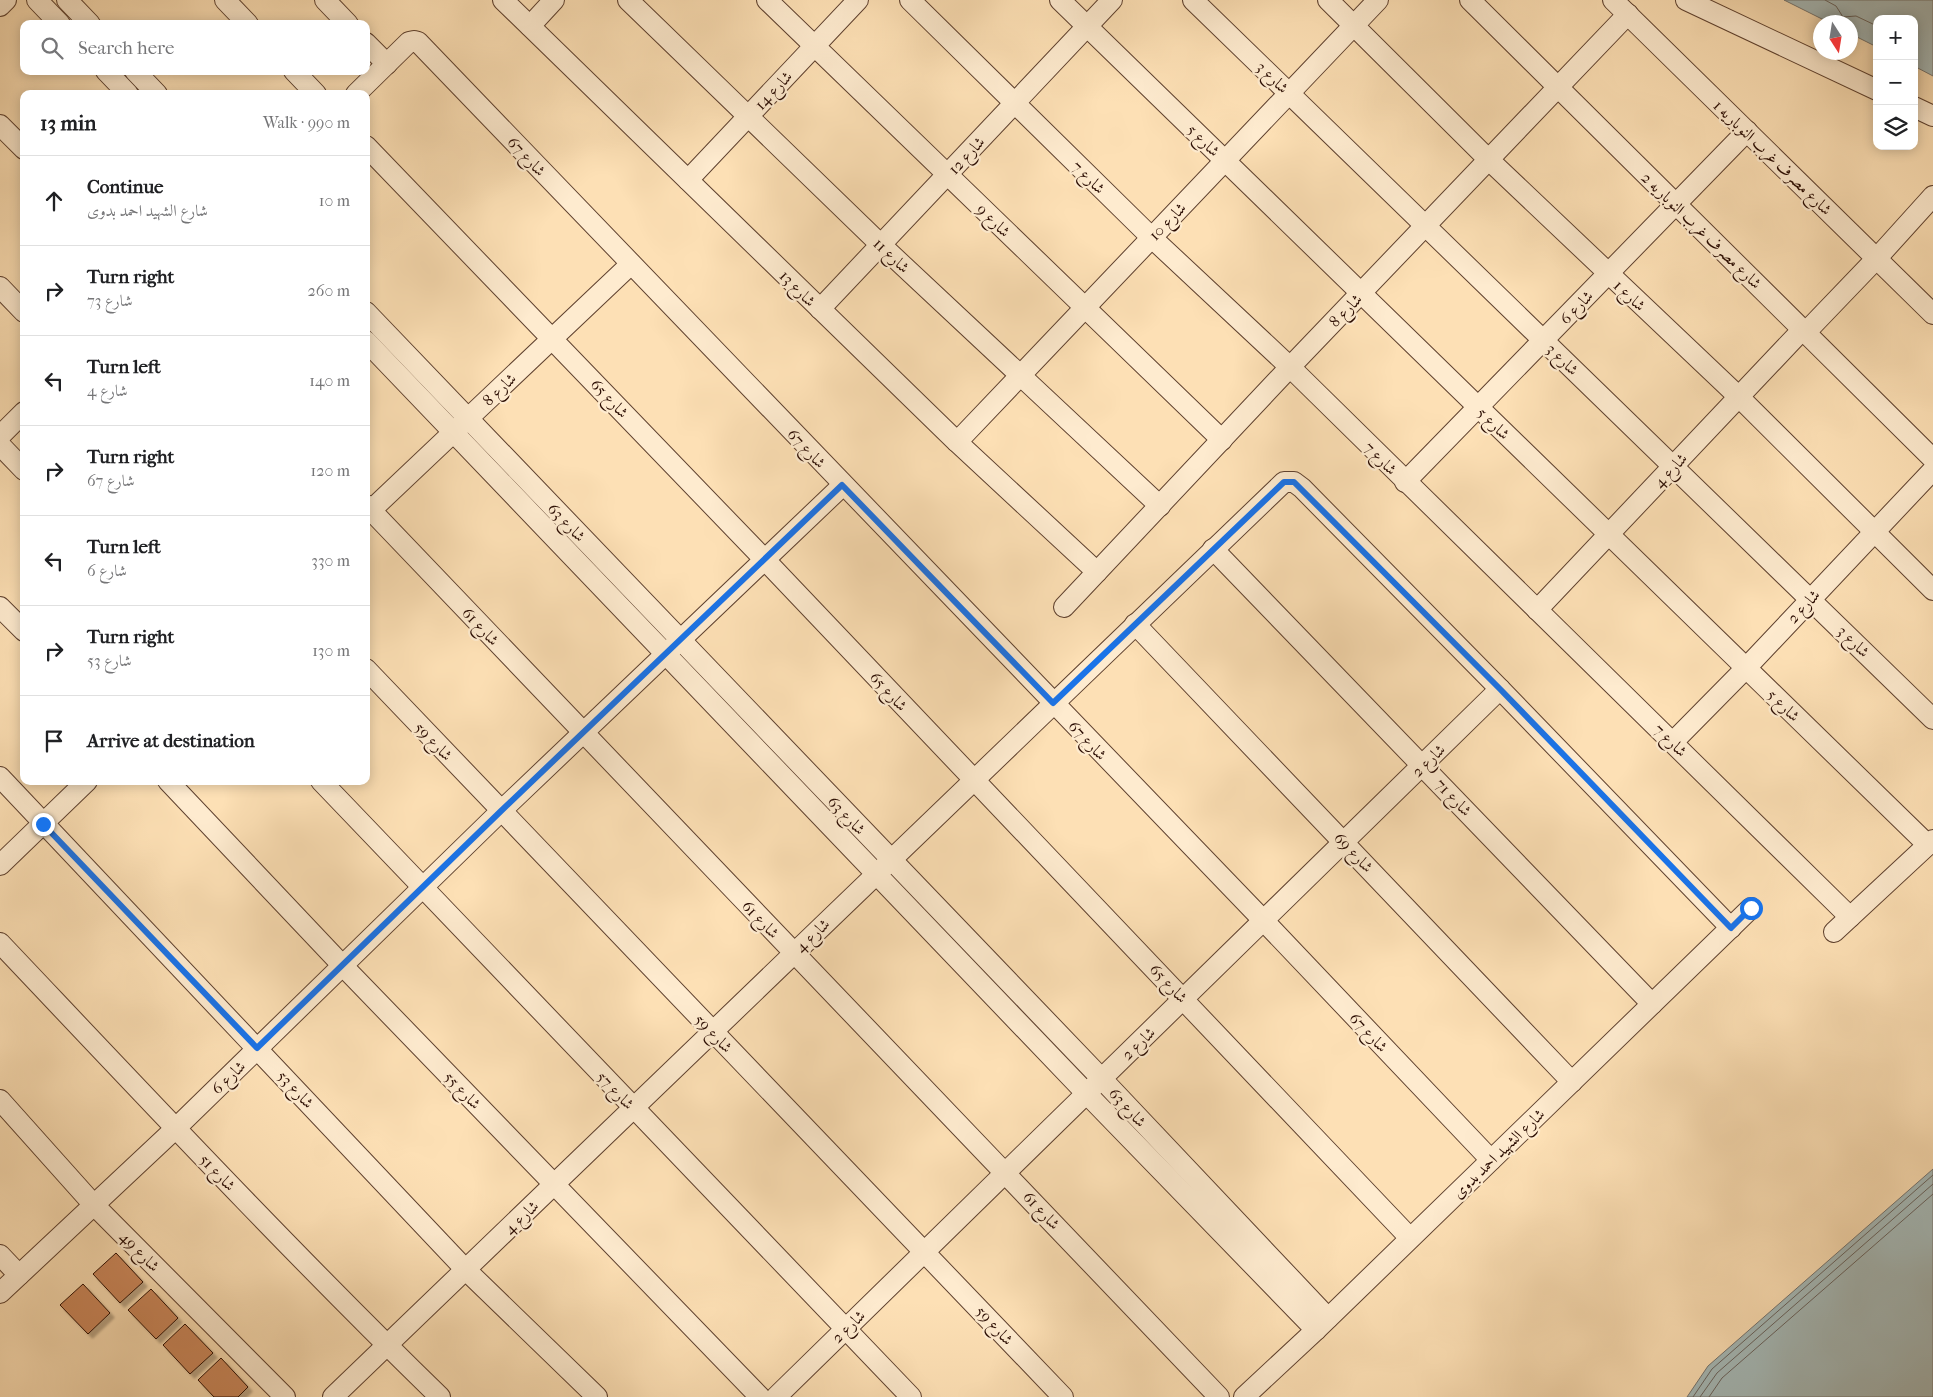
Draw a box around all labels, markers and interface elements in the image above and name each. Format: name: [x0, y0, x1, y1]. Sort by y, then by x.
north arrow: [1813, 15, 1858, 60]
map controls: [1873, 15, 1918, 150]
button: +: [1873, 15, 1918, 60]
search box: [20, 20, 370, 75]
icon: search: [38, 34, 66, 62]
text: Search here: [78, 37, 174, 59]
street label: شارع 3: [1250, 57, 1293, 100]
button: −: [1873, 60, 1918, 105]
street label: شارع 14: [751, 67, 799, 117]
street label: شارع مصرف غرب النوباريه 1: [1707, 96, 1836, 222]
button: layers: [1873, 105, 1918, 150]
text: 13 min: [40, 111, 96, 135]
text: Walk · 990 m: [263, 113, 350, 132]
street label: شارع 5: [1181, 120, 1224, 163]
street label: شارع 12: [944, 132, 992, 181]
street label: شارع 67: [500, 133, 550, 183]
street label: شارع 7: [1065, 157, 1109, 201]
street label: شارع مصرف غرب النوباريه 2: [1635, 168, 1766, 296]
text: Continue: [87, 176, 163, 198]
icon: ahead: [40, 187, 68, 215]
text: 10 m: [319, 191, 350, 210]
street label: شارع 10: [1145, 198, 1193, 247]
street label: شارع 9: [970, 200, 1014, 244]
text: شارع الشهيد احمد بدوى: [87, 201, 208, 220]
street label: شارع 11: [867, 234, 914, 280]
text: Turn right: [87, 266, 174, 288]
street label: شارع 13: [773, 266, 820, 313]
street label: شارع 1: [1607, 276, 1650, 318]
icon: right: [40, 277, 68, 305]
text: 260 m: [308, 281, 350, 300]
street label: شارع 6: [1556, 286, 1600, 331]
street label: شارع 8: [1325, 290, 1369, 334]
text: شارع 73: [87, 291, 133, 310]
street label: شارع 3: [1540, 339, 1583, 382]
text: Turn left: [87, 356, 161, 378]
icon: left: [40, 367, 68, 395]
street label: شارع 8: [479, 369, 523, 413]
text: 140 m: [309, 371, 350, 390]
street label: شارع 65: [584, 375, 633, 425]
text: شارع 4: [87, 381, 128, 400]
street label: شارع 5: [1471, 403, 1514, 446]
street label: شارع 67: [780, 425, 830, 475]
street label: شارع 7: [1357, 438, 1401, 482]
text: Turn right: [87, 446, 174, 468]
street label: شارع 4: [1650, 449, 1694, 494]
icon: right: [40, 457, 68, 485]
text: 120 m: [311, 461, 350, 480]
text: شارع 67: [87, 471, 135, 490]
street label: شارع 63: [541, 499, 590, 548]
text: Turn left: [87, 536, 161, 558]
icon: left: [40, 547, 68, 575]
text: 330 m: [311, 551, 350, 570]
text: شارع 6: [87, 561, 127, 580]
street label: شارع 2: [1783, 585, 1827, 630]
street label: شارع 61: [455, 603, 503, 652]
street label: شارع 3: [1831, 621, 1874, 664]
text: Turn right: [87, 626, 174, 648]
icon: right: [40, 637, 68, 665]
text: 130 m: [312, 641, 350, 660]
text: شارع 53: [87, 651, 132, 670]
street label: شارع 65: [863, 668, 912, 718]
street label: شارع 5: [1761, 685, 1804, 728]
street label: شارع 67: [1061, 717, 1111, 767]
street label: شارع 59: [408, 718, 457, 767]
street label: شارع 7: [1647, 720, 1691, 764]
icon: arrive: [40, 727, 68, 755]
text: Arrive at destination: [87, 730, 255, 752]
street label: شارع 2: [1408, 740, 1452, 784]
street label: شارع 71: [1428, 775, 1476, 823]
street label: شارع 63: [821, 792, 870, 841]
route end: [32, 813, 55, 836]
street label: شارع 69: [1327, 828, 1377, 879]
street label: شارع 61: [735, 896, 783, 945]
route start: [1740, 897, 1763, 920]
street label: شارع 4: [791, 914, 836, 959]
street label: شارع 65: [1143, 960, 1192, 1010]
street label: شارع 67: [1342, 1009, 1392, 1059]
street label: شارع 59: [688, 1010, 737, 1059]
street label: شارع 2: [1118, 1023, 1162, 1067]
street label: شارع 6: [207, 1057, 252, 1101]
street label: شارع 53: [271, 1067, 318, 1115]
street label: شارع 57: [590, 1067, 638, 1116]
street label: شارع 55: [437, 1068, 485, 1116]
street label: شارع 63: [1102, 1084, 1150, 1134]
street label: شارع الشهيد احمد بدوى: [1448, 1105, 1551, 1205]
street label: شارع 51: [193, 1150, 240, 1197]
street label: شارع 61: [1016, 1187, 1064, 1236]
street label: شارع 4: [500, 1196, 545, 1241]
street label: شارع 49: [113, 1227, 164, 1278]
street label: شارع 59: [969, 1302, 1017, 1352]
street label: شارع 2: [828, 1306, 872, 1350]

